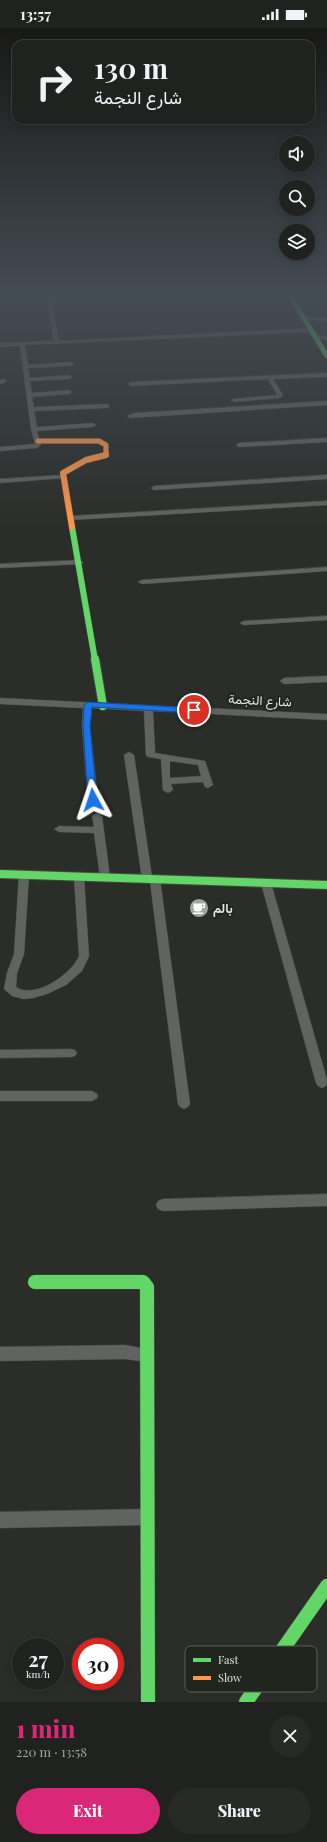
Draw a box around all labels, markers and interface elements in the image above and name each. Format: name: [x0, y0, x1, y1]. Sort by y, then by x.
text: 13:57: [20, 4, 51, 24]
text: 130 m: [94, 49, 168, 86]
icon: right: [28, 56, 80, 108]
text: شارع النجمة: [94, 85, 182, 109]
map controls: [279, 136, 315, 260]
button: sound: [279, 136, 315, 172]
button: search: [279, 180, 315, 216]
button: layers: [279, 224, 315, 260]
street label: شارع النجمة: [228, 689, 292, 712]
pin: [177, 693, 211, 727]
icon: arrive: [183, 699, 205, 721]
position arrow: [72, 779, 114, 821]
cafe icon: بالم: [188, 897, 210, 919]
place label: بالم: [213, 899, 233, 917]
speed limit sign: 30: [72, 1638, 124, 1690]
text: 27: [28, 1645, 48, 1672]
legend: [185, 1646, 317, 1692]
text: Fast: [218, 1652, 238, 1667]
text: km/h: [26, 1667, 50, 1681]
text: Slow: [218, 1670, 242, 1685]
text: 1 min: [16, 1712, 75, 1744]
button: close: [269, 1715, 311, 1757]
text: 220 m · 13:58: [16, 1743, 87, 1760]
button: Exit: [16, 1788, 160, 1834]
button: Share: [168, 1788, 311, 1834]

